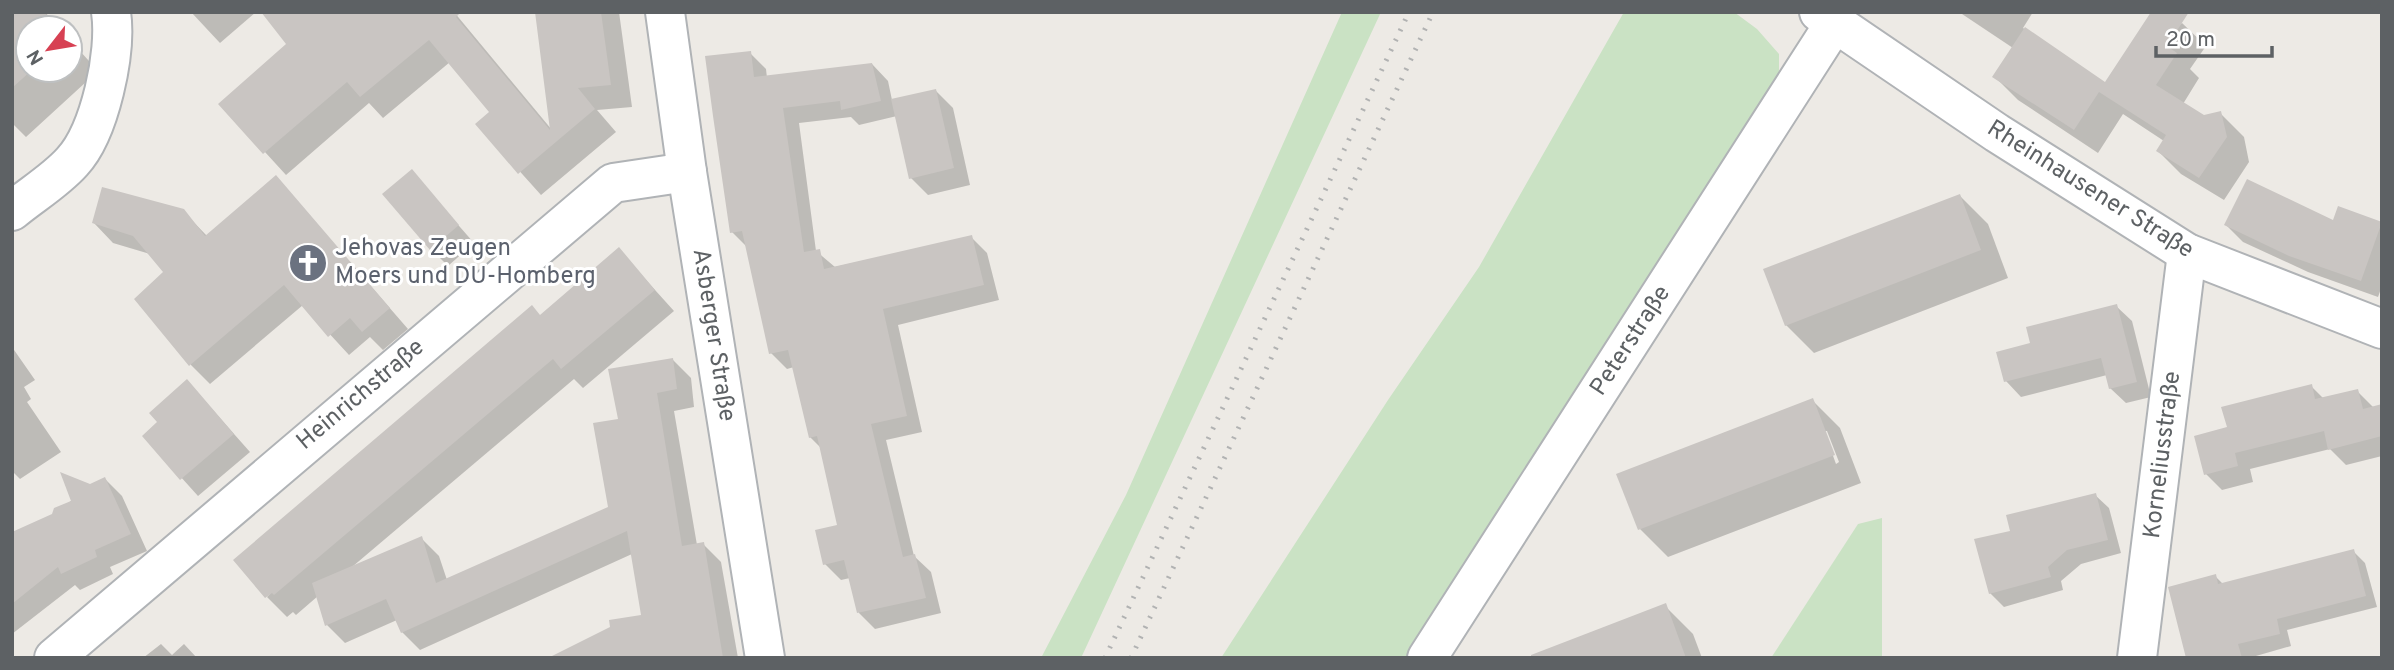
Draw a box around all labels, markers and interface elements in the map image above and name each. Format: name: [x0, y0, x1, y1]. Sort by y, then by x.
north arrow: [14, 14, 84, 84]
scale bar: [2156, 14, 2272, 58]
text: 20 m: [2166, 27, 2215, 54]
text: N: [22, 45, 50, 69]
street label: Rheinhausener Straße: [1981, 114, 2199, 266]
place label: Jehovas Zeugen Moers und DU-Homberg: [335, 234, 596, 292]
church icon: Jehovas Zeugen Moers und DU-Homberg: [287, 242, 329, 284]
street label: Asberger Straße: [685, 246, 741, 424]
street label: Peterstraße: [1584, 280, 1678, 402]
street label: Heinrichstraße: [291, 333, 431, 457]
street label: Korneliusstraße: [2138, 370, 2188, 540]

